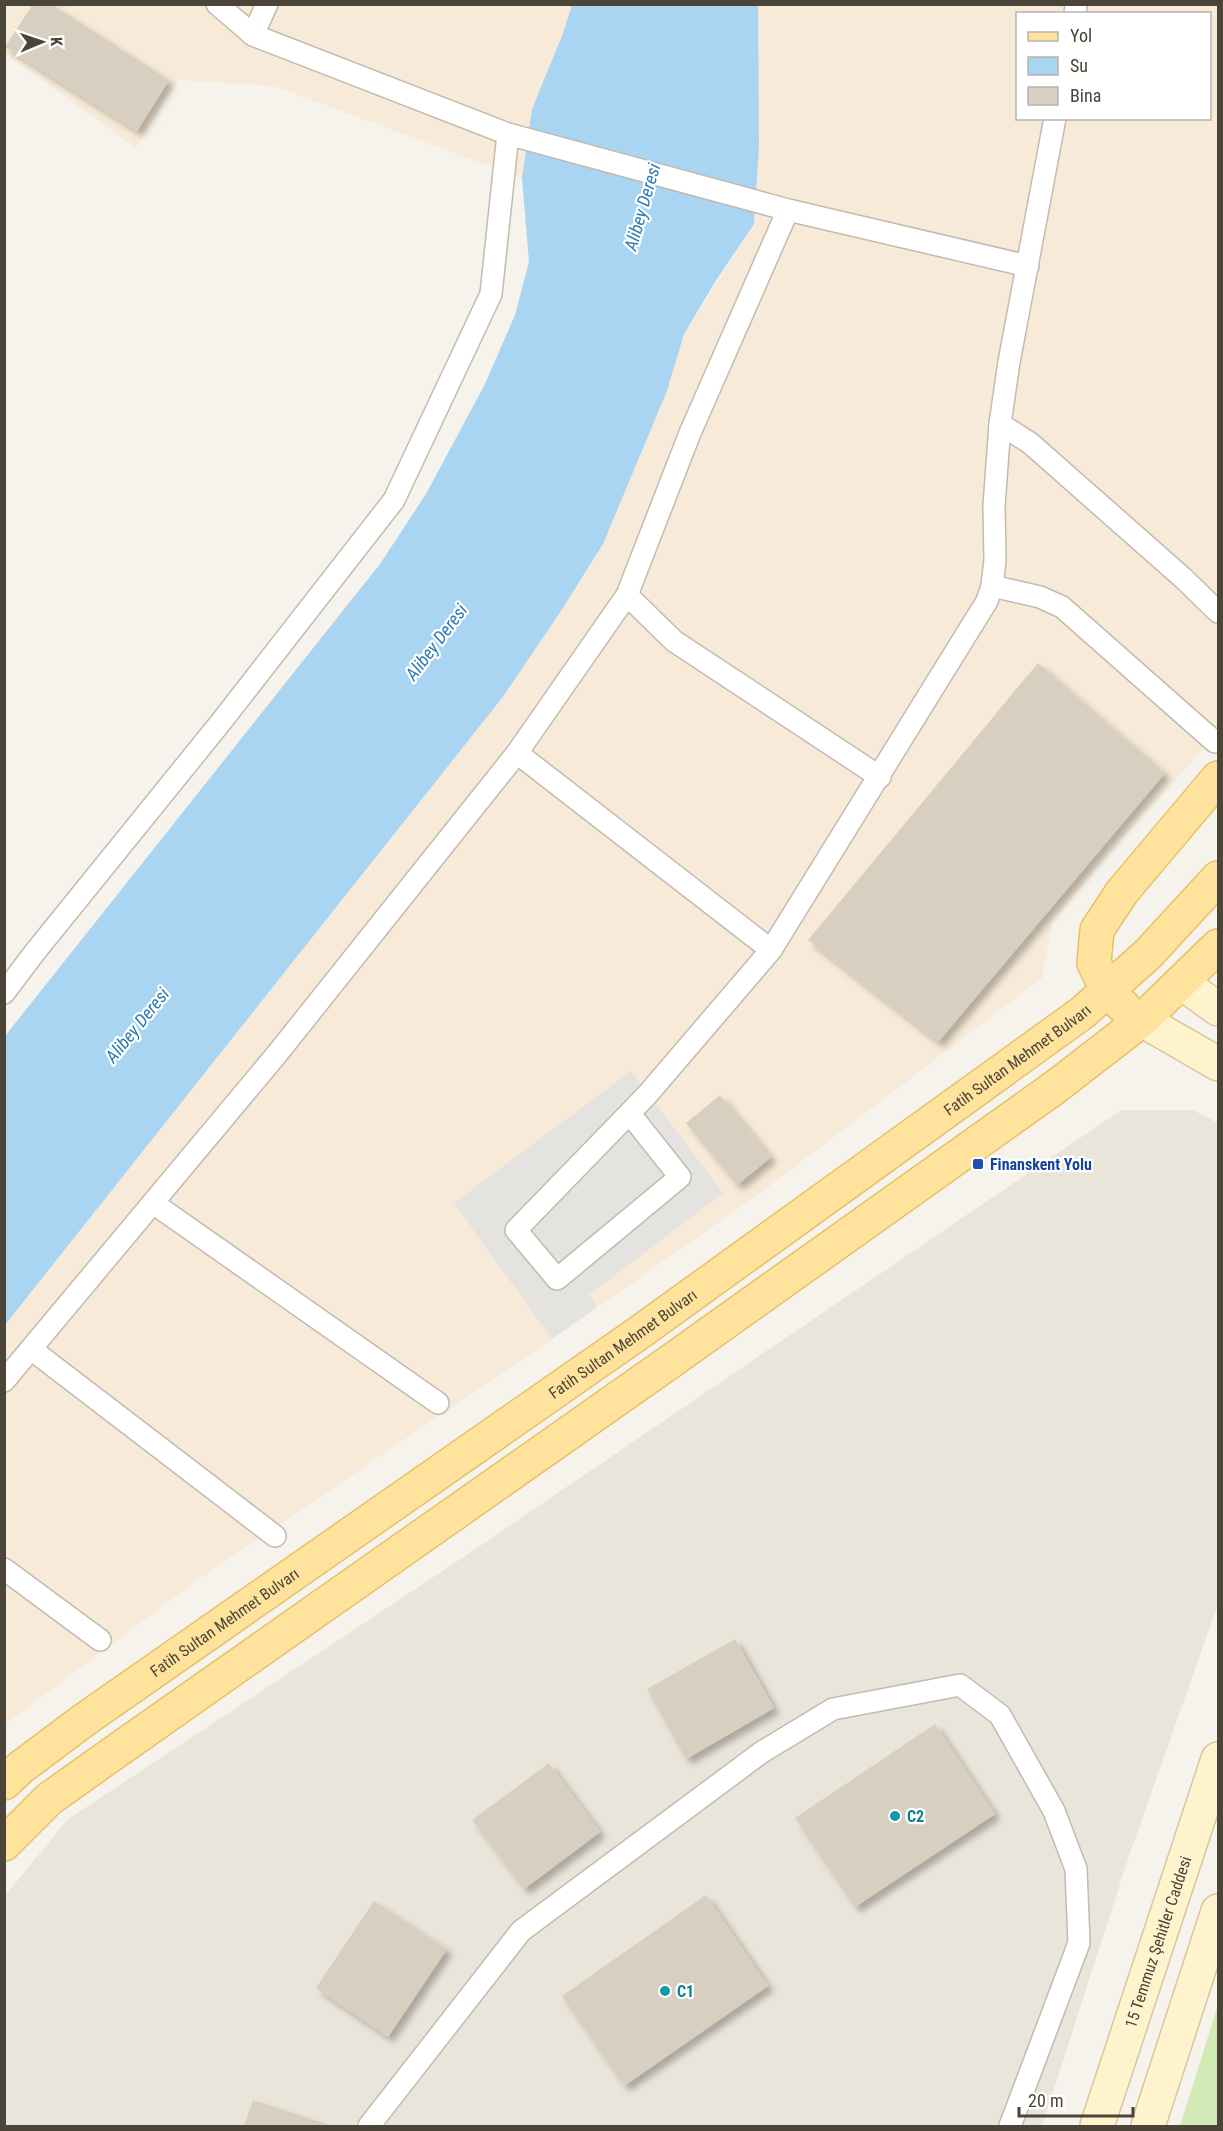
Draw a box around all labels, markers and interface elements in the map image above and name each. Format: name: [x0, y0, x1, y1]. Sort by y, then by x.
north arrow: [12, 12, 72, 72]
legend: [1016, 12, 1211, 120]
text: Yol: [1070, 25, 1092, 46]
text: K: [47, 37, 66, 46]
text: Su: [1070, 55, 1088, 76]
text: Bina: [1070, 85, 1101, 106]
water label: Alibey Deresi: [619, 160, 665, 254]
water label: Alibey Deresi: [400, 599, 472, 685]
water label: Alibey Deresi: [100, 983, 174, 1067]
street label: Fatih Sultan Mehmet Bulvarı: [940, 1000, 1095, 1119]
place label: Finanskent Yolu: [990, 1155, 1092, 1174]
marker: Finanskent Yolu: [971, 1157, 985, 1171]
street label: Fatih Sultan Mehmet Bulvarı: [545, 1285, 700, 1402]
street label: Fatih Sultan Mehmet Bulvarı: [146, 1564, 302, 1681]
place label: C2: [907, 1807, 924, 1826]
marker: C2: [888, 1809, 902, 1823]
street label: 15 Temmuz Şehitler Caddesi: [1121, 1854, 1195, 2030]
place label: C1: [677, 1982, 694, 2001]
marker: C1: [658, 1984, 672, 1998]
scale bar: [1019, 2080, 1133, 2118]
text: 20 m: [1028, 2090, 1063, 2111]

